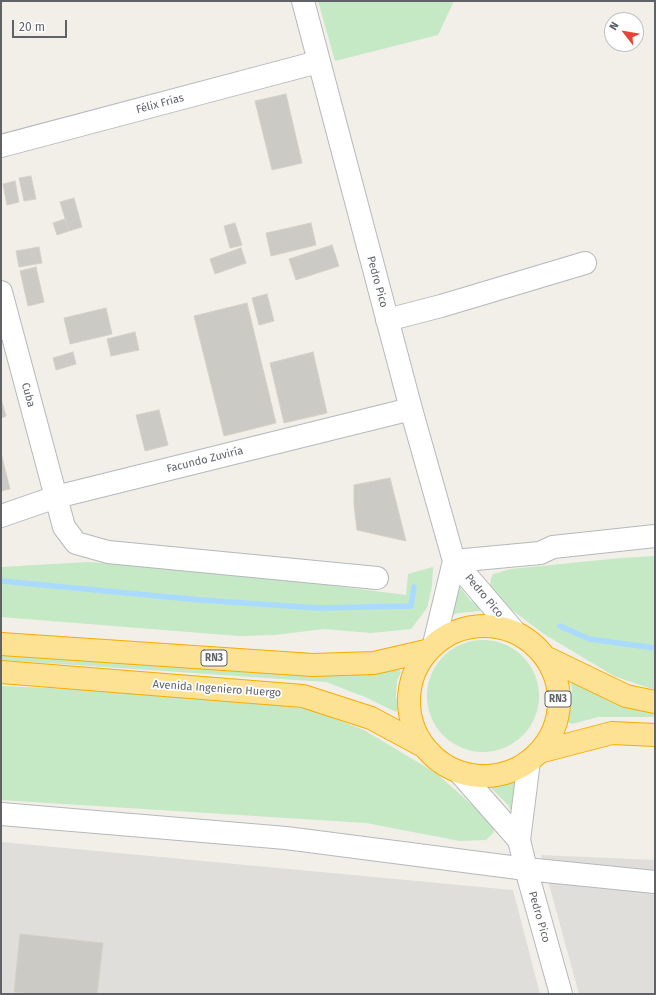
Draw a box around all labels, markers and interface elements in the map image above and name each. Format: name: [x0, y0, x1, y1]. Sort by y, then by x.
scale bar: [14, 12, 69, 38]
north arrow: [604, 12, 644, 52]
text: 20 m: [19, 20, 45, 34]
text: N: [607, 20, 622, 33]
street label: Félix Frías: [135, 91, 185, 117]
street label: Pedro Pico: [364, 255, 390, 309]
street label: Cuba: [18, 381, 38, 409]
street label: Facundo Zuviría: [165, 444, 245, 476]
street label: Pedro Pico: [462, 572, 506, 620]
road number: RN3: [201, 650, 227, 666]
street label: Avenida Ingeniero Huergo: [152, 678, 282, 700]
road number: RN3: [545, 691, 571, 707]
street label: Pedro Pico: [525, 890, 553, 944]

